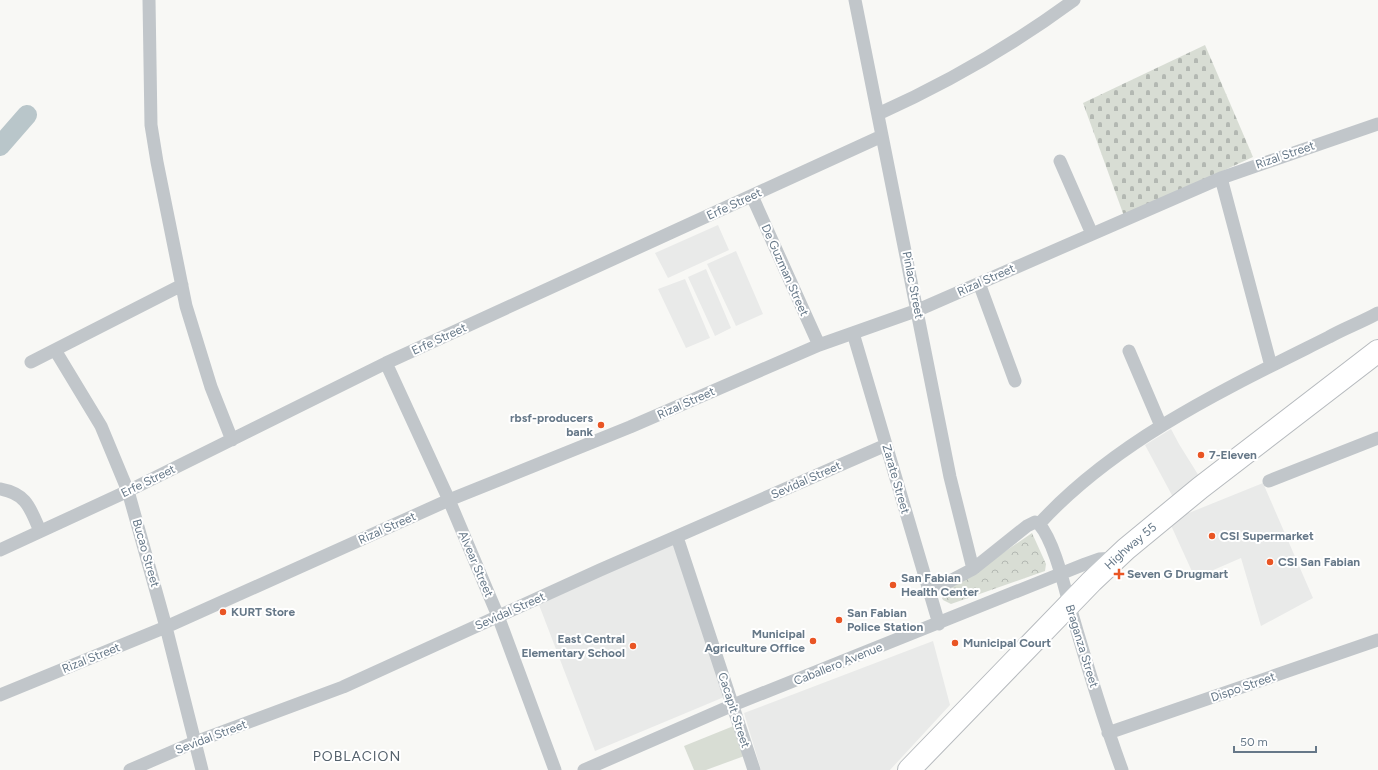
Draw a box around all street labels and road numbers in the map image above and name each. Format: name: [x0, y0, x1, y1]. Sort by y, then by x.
street label: Rizal Street: [1254, 138, 1317, 172]
street label: Erfe Street: [704, 185, 764, 223]
street label: De Guzman Street: [758, 222, 812, 319]
street label: Pinlac Street: [900, 250, 926, 320]
street label: Rizal Street: [955, 261, 1017, 299]
street label: Erfe Street: [409, 320, 469, 358]
street label: Rizal Street: [655, 384, 717, 422]
street label: Zarate Street: [879, 443, 913, 516]
street label: Sevidal Street: [769, 458, 844, 502]
street label: Erfe Street: [119, 462, 178, 500]
street label: Rizal Street: [356, 509, 418, 547]
street label: Bucao Street: [130, 517, 163, 589]
street label: Highway 55: [1102, 520, 1159, 572]
street label: Alvear Street: [456, 529, 496, 599]
street label: Sevidal Street: [473, 589, 548, 633]
street label: Braganza Street: [1063, 603, 1101, 690]
street label: Rizal Street: [60, 640, 123, 676]
street label: Caballero Avenue: [792, 640, 885, 688]
street label: Dispo Street: [1209, 669, 1278, 705]
street label: Cacapit Street: [715, 671, 753, 750]
street label: Sevidal Street: [173, 717, 249, 757]

